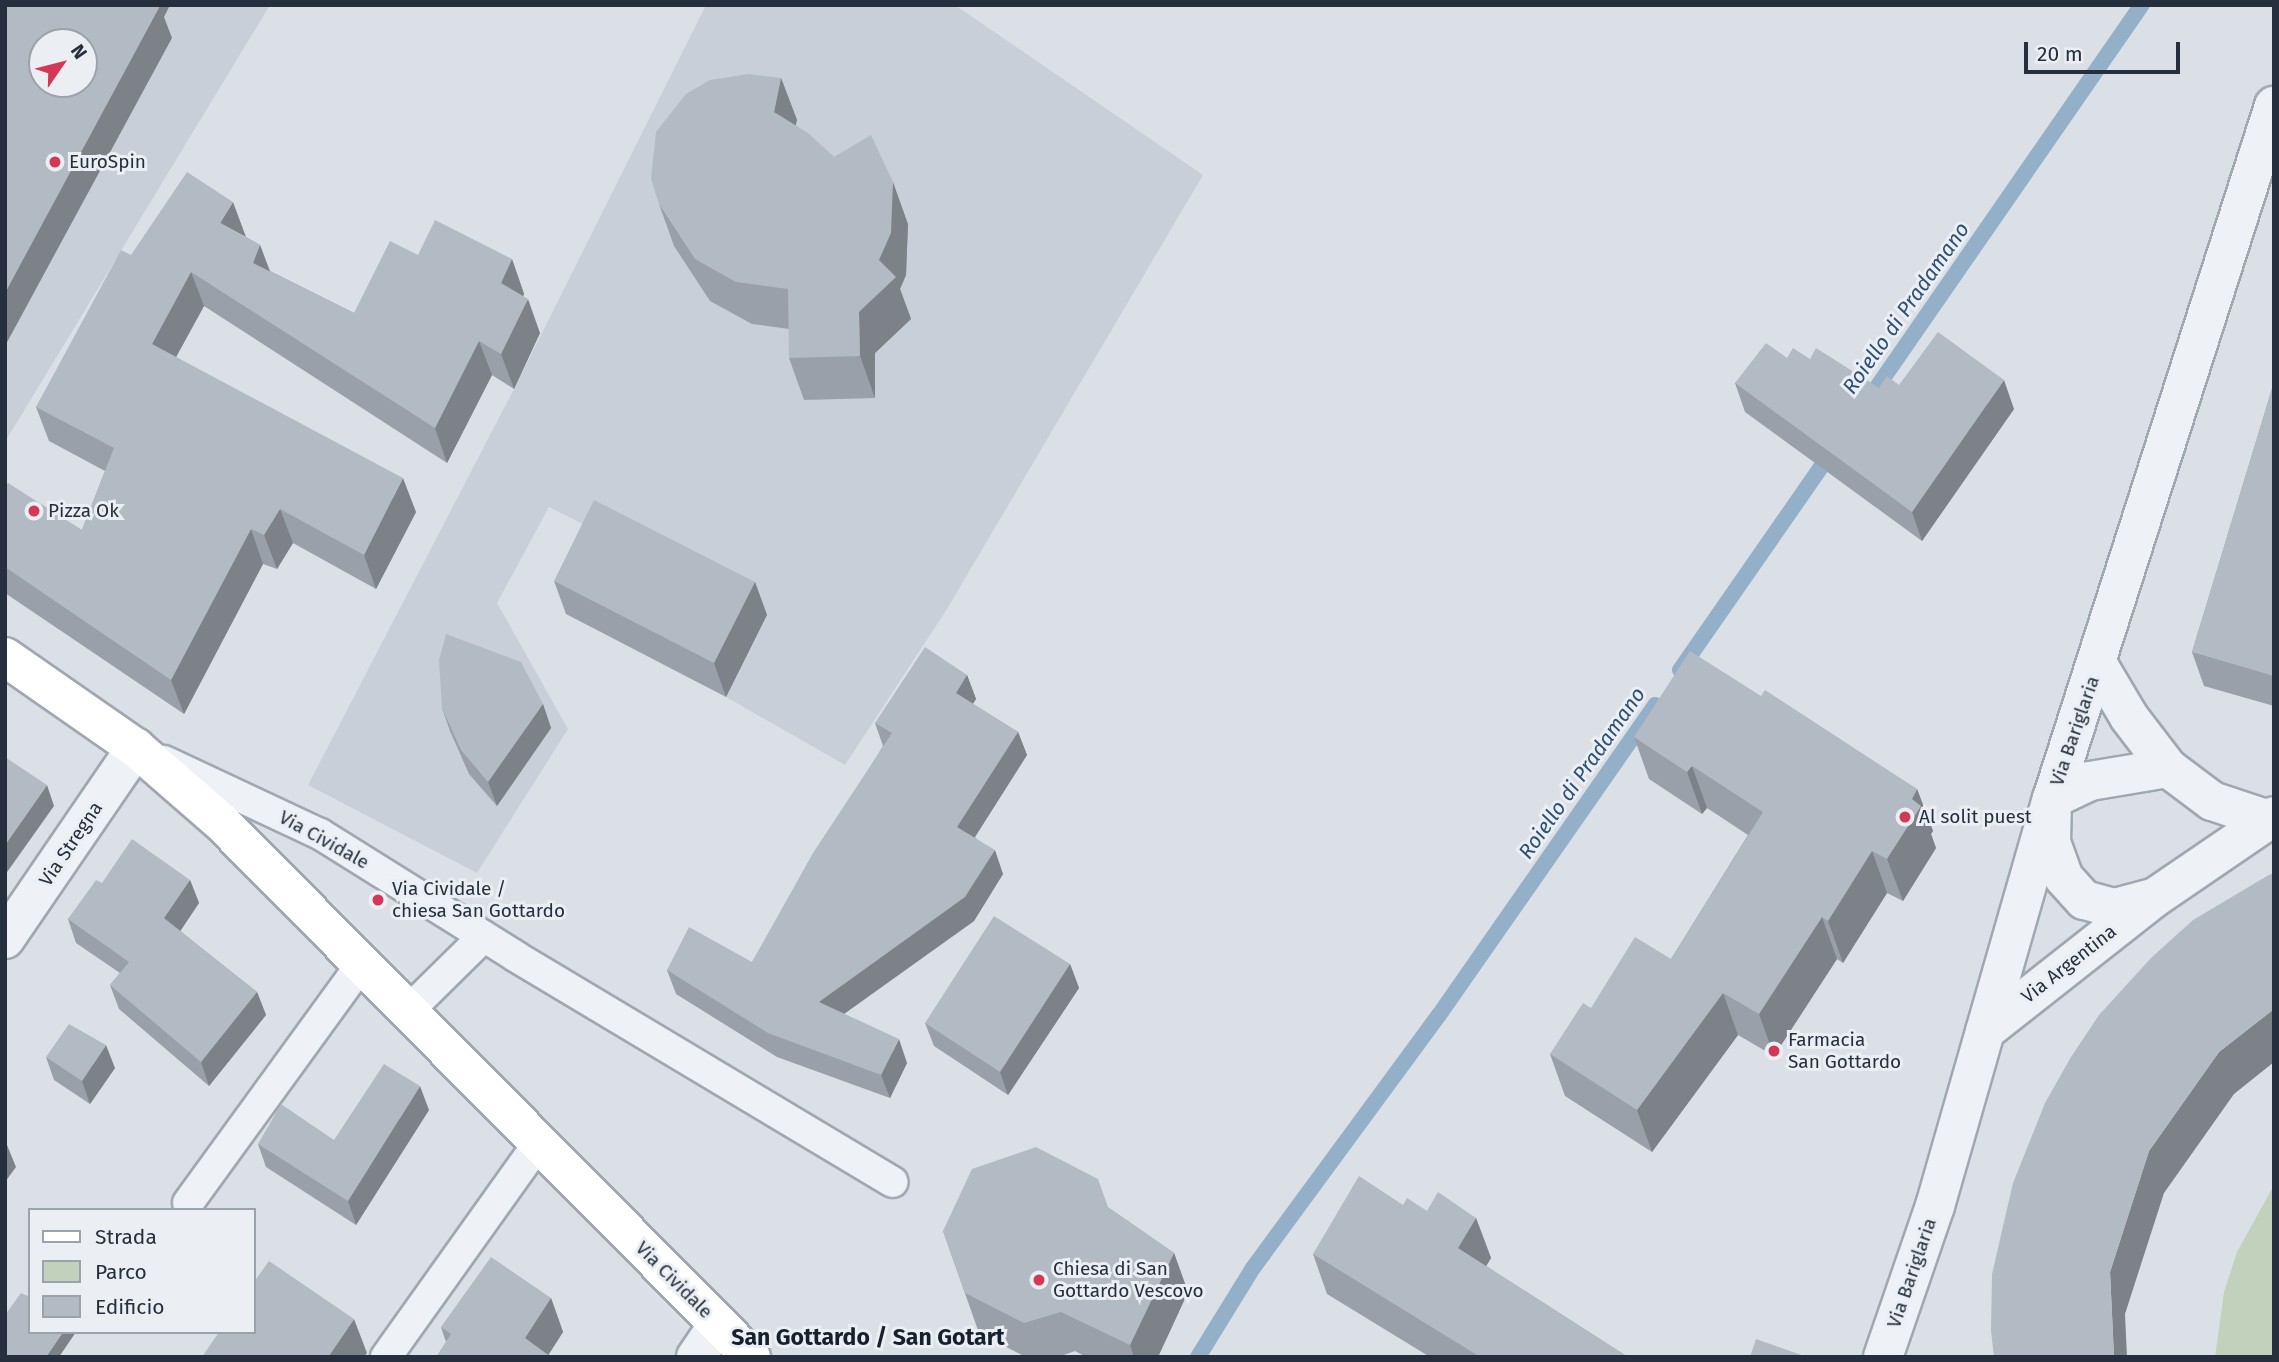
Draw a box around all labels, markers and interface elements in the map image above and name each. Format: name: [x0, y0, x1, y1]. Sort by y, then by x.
north arrow: [28, 28, 98, 98]
scale bar: [2027, 28, 2183, 72]
text: N: [66, 40, 92, 64]
text: 20 m: [2037, 41, 2083, 67]
place label: EuroSpin: [69, 151, 146, 173]
marker: EuroSpin: [47, 154, 63, 170]
water label: Roiello di Pradamano: [1837, 217, 1975, 399]
place label: Pizza Ok: [48, 500, 119, 522]
marker: Pizza Ok: [26, 503, 42, 519]
street label: Via Bariglaria: [2046, 673, 2104, 789]
water label: Roiello di Pradamano: [1513, 682, 1651, 864]
street label: Via Stregna: [34, 797, 108, 891]
street label: Via Cividale: [275, 806, 373, 874]
place label: Al solit puest: [1919, 806, 2032, 828]
marker: Al solit puest: [1897, 809, 1913, 825]
place label: Via Cividale / chiesa San Gottardo: [392, 878, 565, 922]
marker: Via Cividale / chiesa San Gottardo: [370, 892, 386, 908]
street label: Via Argentina: [2017, 920, 2121, 1008]
place label: Farmacia San Gottardo: [1788, 1029, 1901, 1073]
marker: Farmacia San Gottardo: [1766, 1043, 1782, 1059]
legend: [28, 1208, 256, 1334]
street label: Via Bariglaria: [1883, 1215, 1941, 1331]
text: Strada: [95, 1224, 157, 1250]
street label: Via Cividale: [631, 1237, 717, 1323]
place label: Chiesa di San Gottardo Vescovo: [1053, 1258, 1204, 1302]
text: Parco: [95, 1259, 147, 1285]
marker: Chiesa di San Gottardo Vescovo: [1031, 1272, 1047, 1288]
text: Edificio: [95, 1294, 165, 1320]
district label: San Gottardo / San Gotart: [731, 1323, 1005, 1351]

